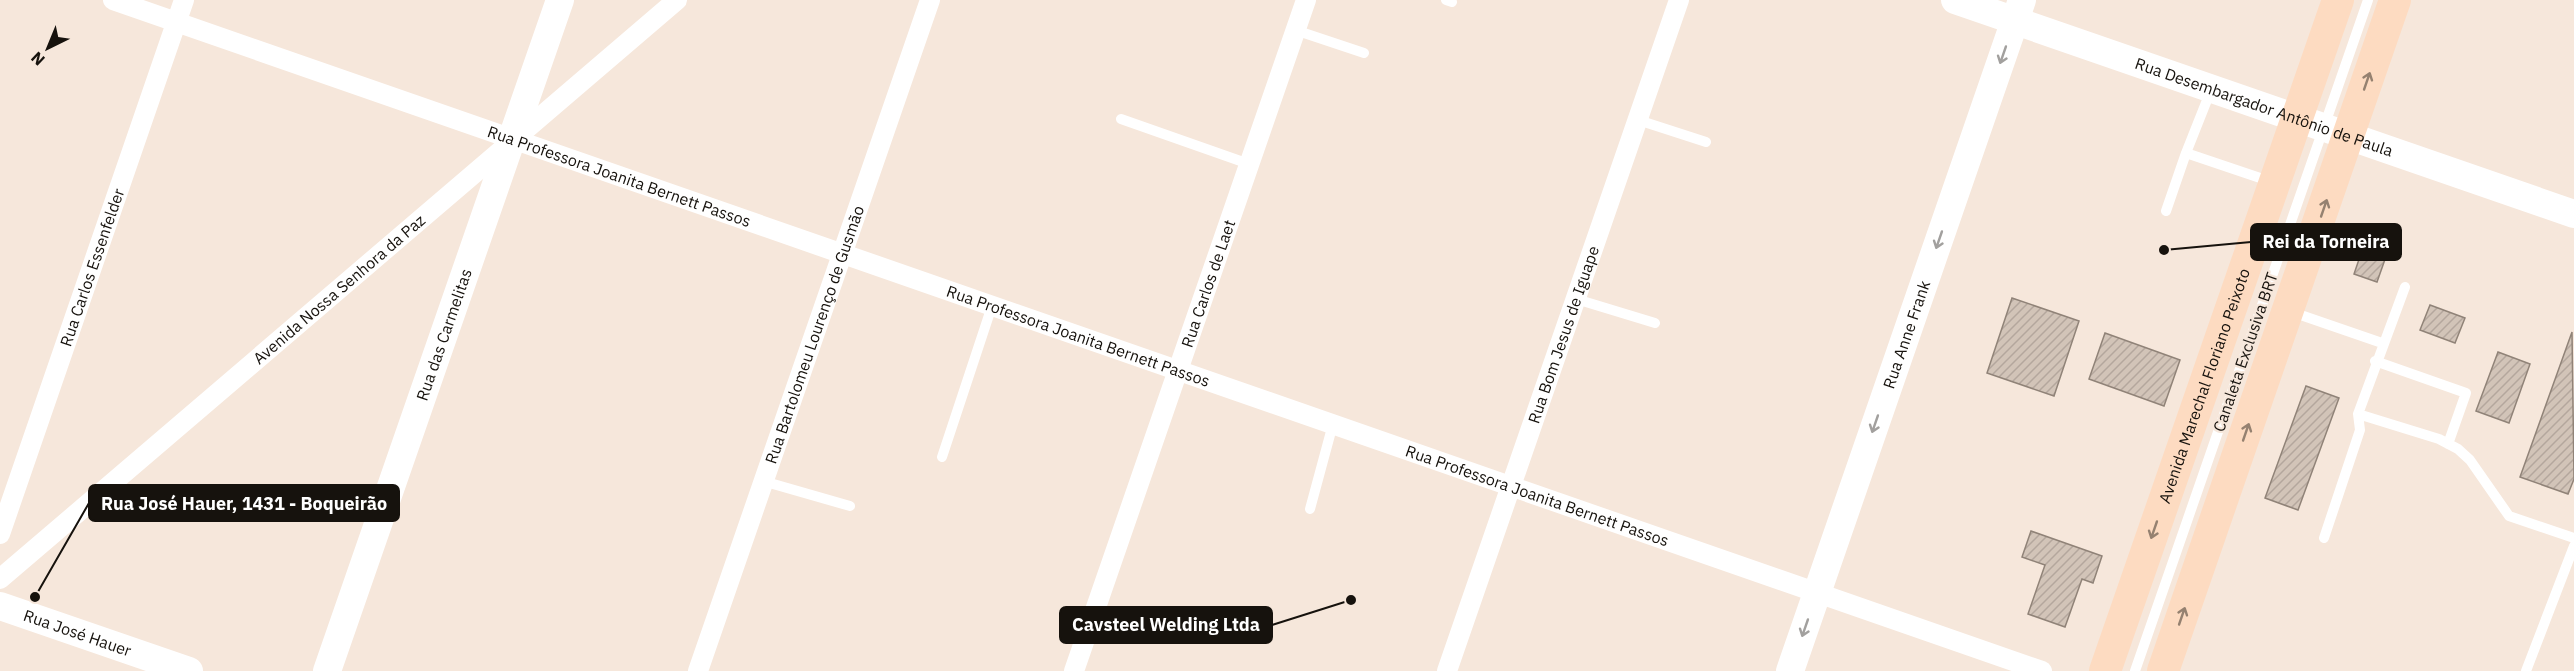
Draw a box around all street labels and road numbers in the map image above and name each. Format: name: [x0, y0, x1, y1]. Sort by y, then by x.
street label: Rua Desembargador Antônio de Paula: [2132, 53, 2396, 161]
street label: Rua Professora Joanita Bernett Passos: [485, 121, 754, 231]
street label: Rua Carlos Essenfelder: [55, 186, 128, 349]
street label: Rua Bartolomeu Lourenço de Gusmão: [760, 203, 868, 466]
street label: Avenida Nossa Senhora da Paz: [249, 210, 429, 368]
street label: Rua Carlos de Laet: [1177, 217, 1239, 350]
street label: Rua Bom Jesus de Iguape: [1523, 243, 1603, 426]
street label: Rua das Carmelitas: [412, 266, 476, 403]
street label: Avenida Marechal Floriano Peixoto: [2154, 266, 2254, 506]
street label: Canaleta Exclusiva BRT: [2208, 270, 2282, 434]
street label: Rua Anne Frank: [1878, 277, 1934, 391]
street label: Rua Professora Joanita Bernett Passos: [944, 281, 1213, 391]
street label: Rua Professora Joanita Bernett Passos: [1403, 440, 1672, 550]
street label: Rua José Hauer: [21, 605, 134, 661]

